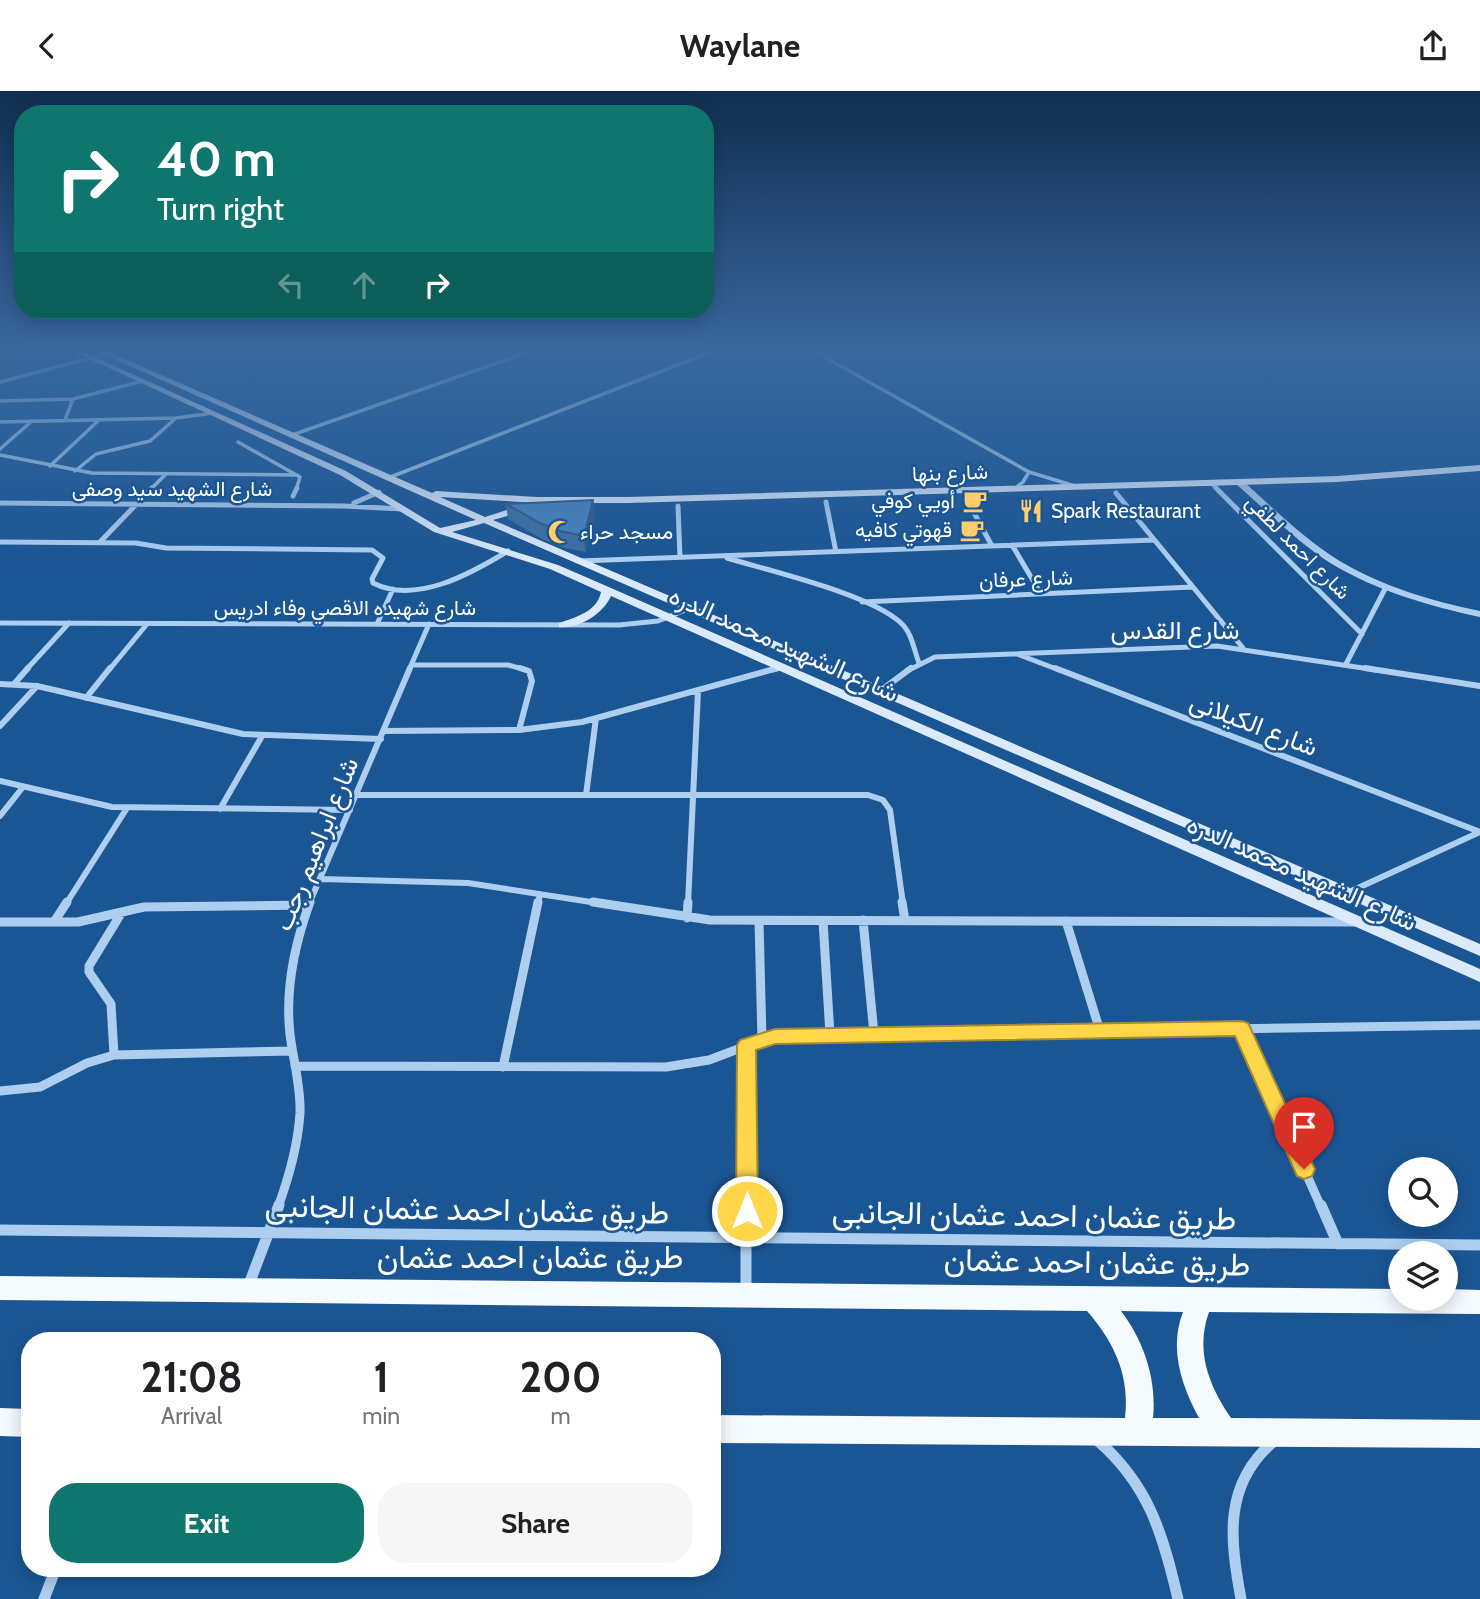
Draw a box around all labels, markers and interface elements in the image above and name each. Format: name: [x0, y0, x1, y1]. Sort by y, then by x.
text: Waylane: [680, 26, 800, 65]
icon: back: [28, 27, 66, 65]
icon: share: [1414, 27, 1452, 65]
text: 40 m: [157, 129, 276, 188]
icon: right: [42, 133, 133, 224]
text: Turn right: [157, 189, 284, 228]
icon: left: [272, 266, 310, 304]
icon: ahead: [345, 266, 383, 304]
icon: right: [418, 266, 456, 304]
street label: شارع بنها: [911, 459, 989, 488]
street label: شارع الشهيد سيد وصفى: [72, 476, 272, 503]
cafe icon: أويي كوفي: [961, 487, 989, 515]
place label: أويي كوفي: [871, 488, 955, 518]
street label: شارع احمد لطفي: [1237, 489, 1356, 608]
restaurant icon: Spark Restaurant: [1017, 497, 1045, 525]
place label: Spark Restaurant: [1051, 498, 1201, 523]
cafe icon: قهوتي كافيه: [958, 516, 986, 544]
place label: قهوتي كافيه: [855, 517, 952, 547]
mosque icon: مسجد حراء: [546, 518, 574, 546]
place label: مسجد حراء: [580, 519, 673, 545]
street label: شارع عرفان: [979, 564, 1073, 595]
street label: شارع الشهيد محمد الدره: [663, 579, 904, 711]
street label: شارع شهيده الاقصي وفاء ادريس: [214, 595, 476, 625]
street label: شارع القدس: [1110, 614, 1240, 648]
street label: شارع الكيلانى: [1185, 685, 1322, 765]
street label: شارع ابراهيم رجب: [267, 753, 367, 936]
street label: شارع الشهيد محمد الدره: [1181, 808, 1422, 940]
pin: [1274, 1097, 1334, 1169]
icon: arrive: [1285, 1108, 1323, 1146]
map controls: [1388, 1157, 1458, 1311]
button: search: [1388, 1157, 1458, 1227]
position arrow: [710, 1174, 784, 1248]
street label: طريق عثمان احمد عثمان الجانبى: [264, 1185, 670, 1233]
street label: طريق عثمان احمد عثمان الجانبى: [831, 1191, 1237, 1239]
street label: طريق عثمان احمد عثمان: [377, 1237, 683, 1277]
street label: طريق عثمان احمد عثمان: [943, 1239, 1251, 1285]
button: layers: [1388, 1241, 1458, 1311]
text: 21:08: [141, 1351, 243, 1403]
text: 1: [374, 1351, 389, 1403]
text: 200: [520, 1351, 601, 1403]
text: Arrival: [161, 1402, 222, 1430]
text: min: [362, 1402, 400, 1430]
text: m: [551, 1402, 571, 1430]
button: Exit: [49, 1483, 364, 1563]
button: Share: [378, 1483, 693, 1563]

